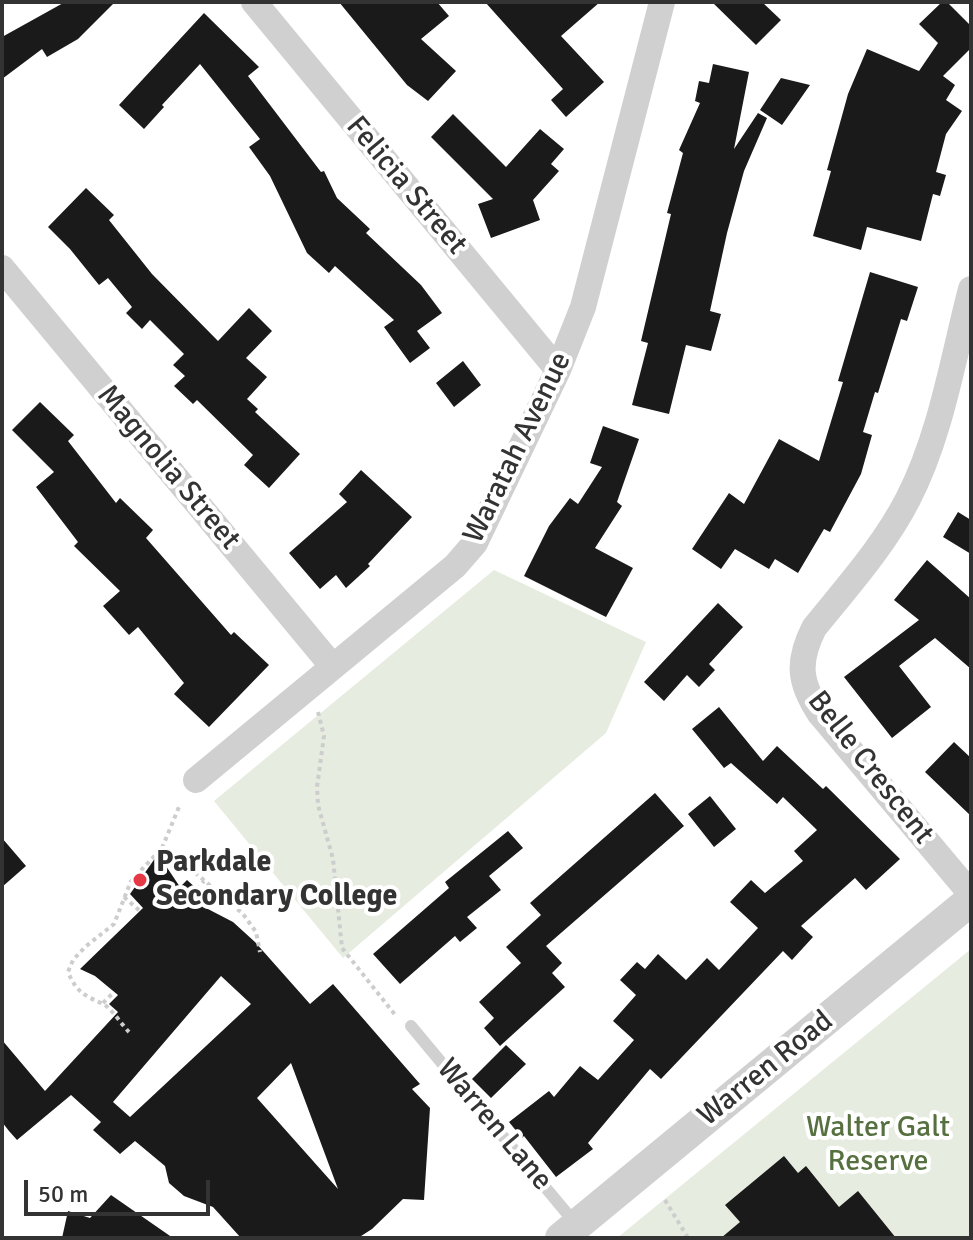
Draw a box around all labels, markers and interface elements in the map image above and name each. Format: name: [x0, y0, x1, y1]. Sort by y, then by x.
street label: Felicia Street: [338, 110, 474, 262]
street label: Waratah Avenue: [456, 347, 580, 549]
street label: Magnolia Street: [89, 378, 247, 558]
street label: Belle Crescent: [799, 684, 941, 852]
place label: Parkdale Secondary College: [156, 845, 397, 916]
marker: Parkdale Secondary College: [131, 871, 149, 889]
street label: Warren Road: [691, 1004, 841, 1134]
street label: Warren Lane: [428, 1052, 560, 1198]
park label: Walter Galt Reserve: [806, 1110, 950, 1180]
scale bar: [28, 1164, 214, 1214]
text: 50 m: [38, 1179, 88, 1209]

